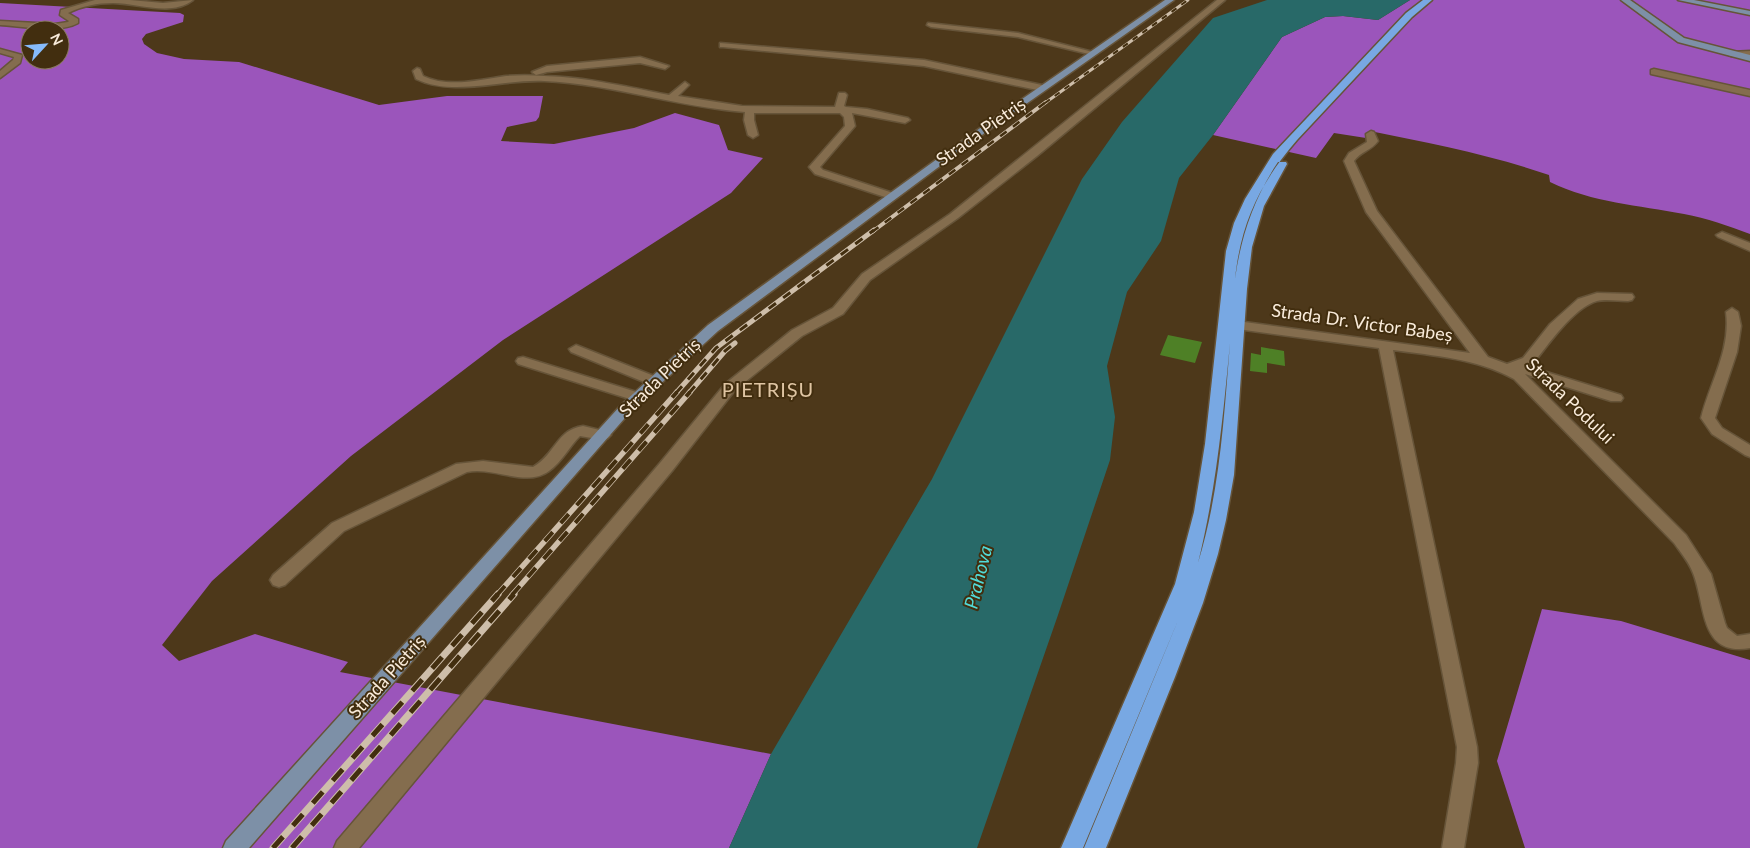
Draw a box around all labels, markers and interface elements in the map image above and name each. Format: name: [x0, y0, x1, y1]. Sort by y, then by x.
north arrow: [20, 20, 70, 70]
text: N: [47, 31, 67, 48]
street label: Strada Pietriș: [931, 92, 1030, 170]
street label: Strada Dr. Victor Babeș: [1270, 298, 1454, 346]
street label: Strada Pietriș: [614, 333, 705, 421]
street label: Strada Podului: [1522, 353, 1619, 448]
district label: PIETRIȘU: [722, 377, 814, 401]
water label: Prahova: [959, 543, 996, 611]
street label: Strada Pietriș: [343, 630, 430, 722]

